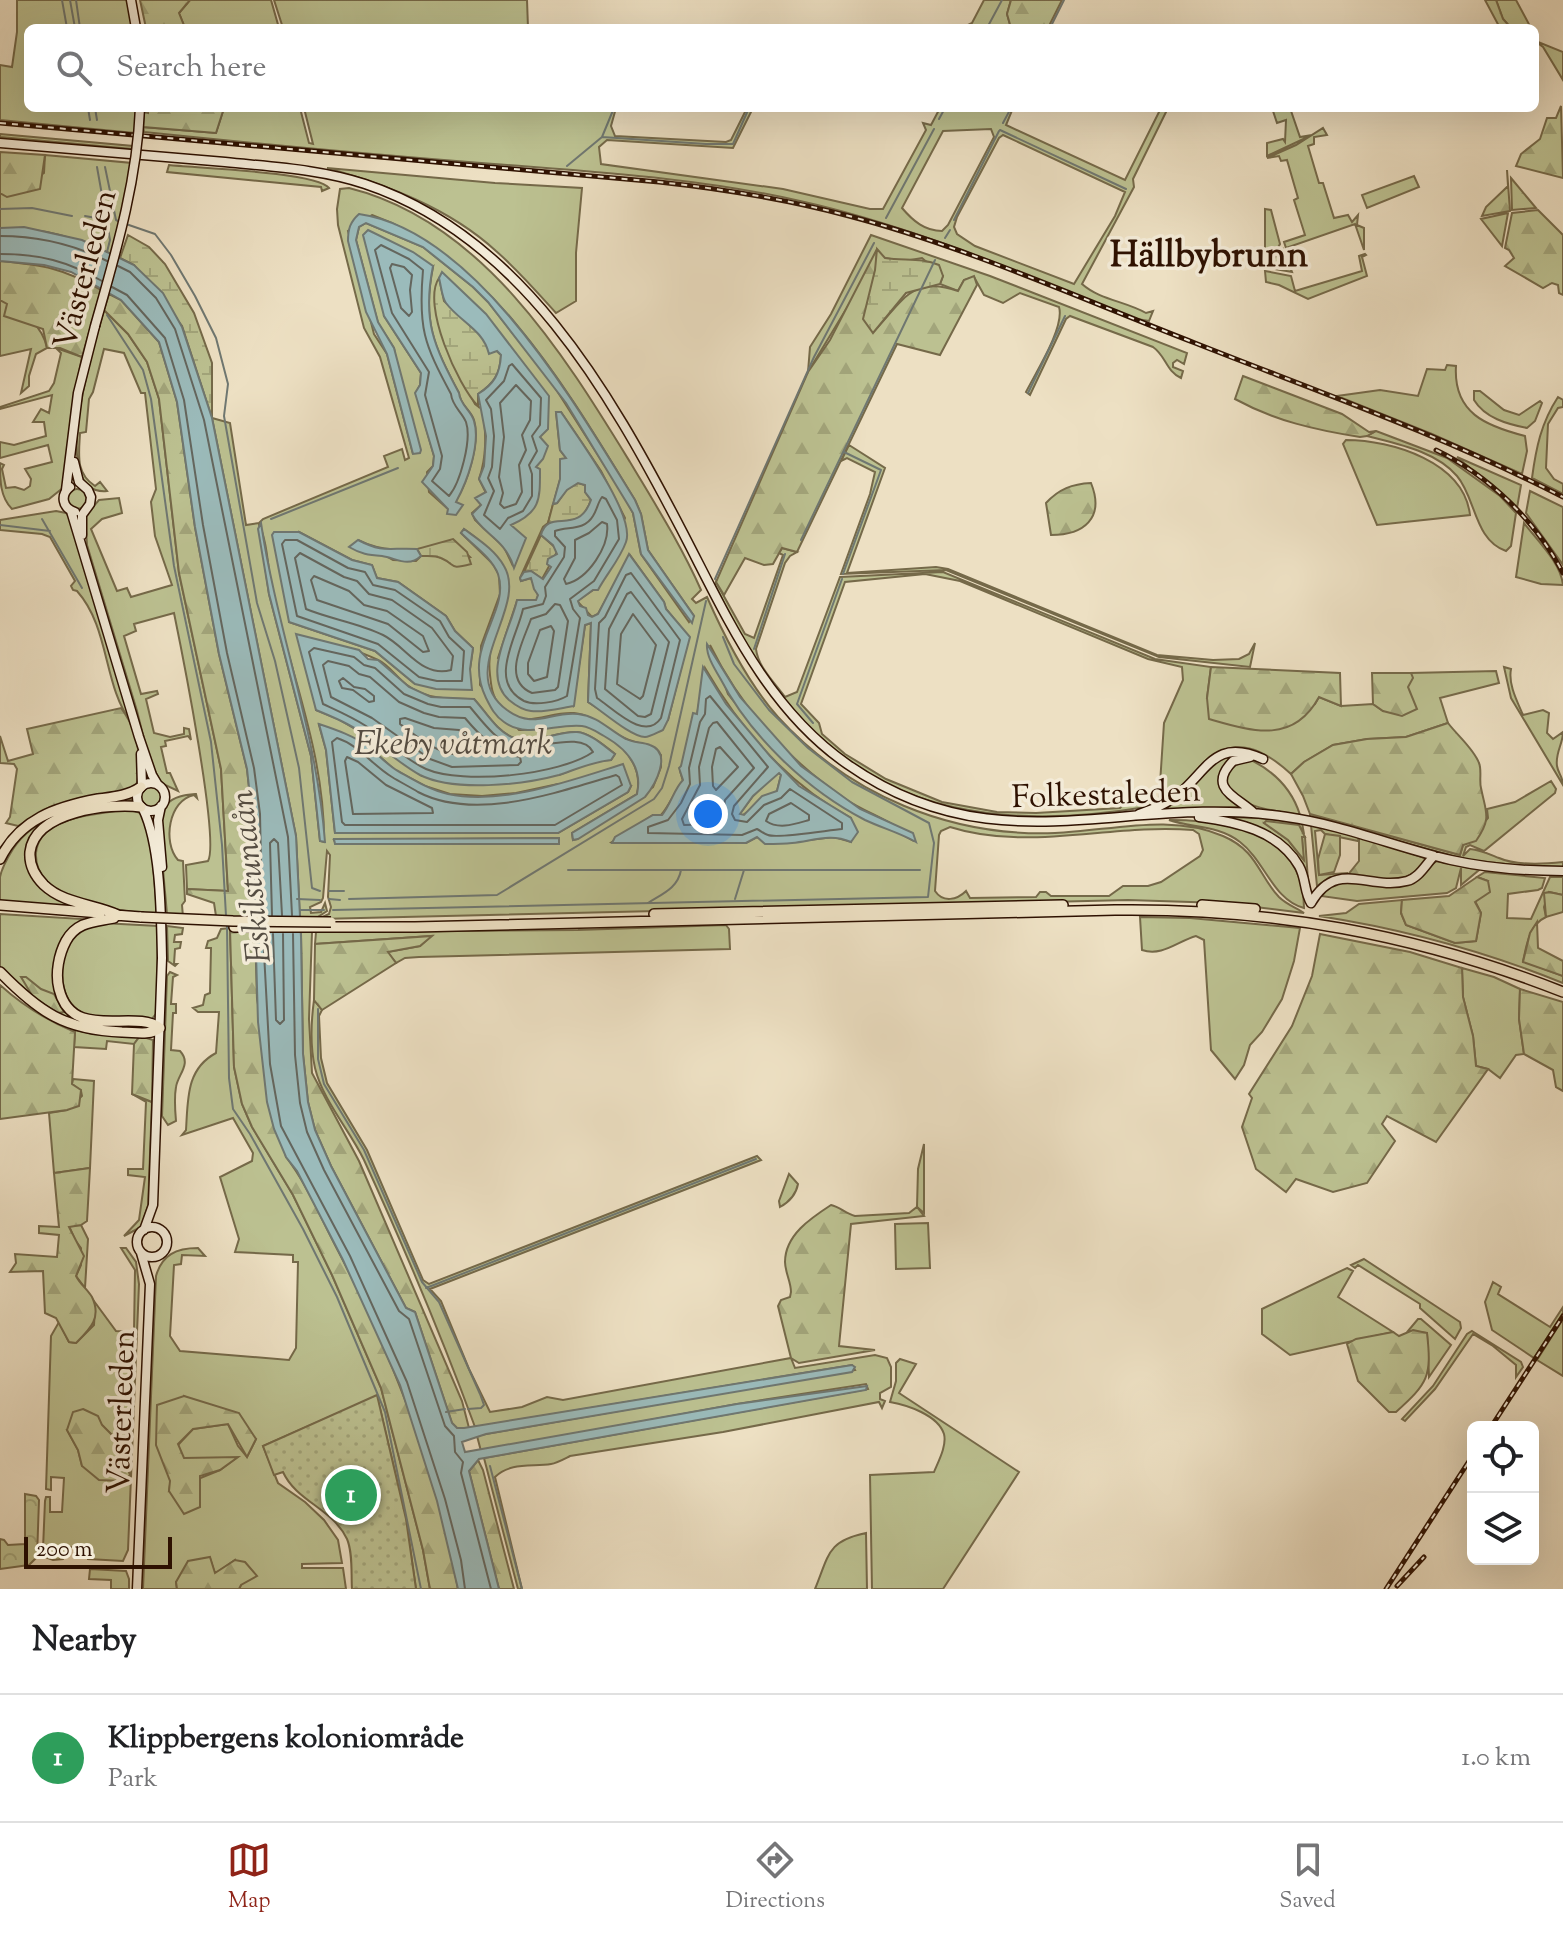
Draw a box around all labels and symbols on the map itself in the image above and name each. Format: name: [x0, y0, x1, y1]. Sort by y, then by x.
street label: Västerleden: [43, 185, 130, 355]
district label: Hällbybrunn: [1110, 231, 1309, 283]
water label: Ekeby våtmark: [354, 721, 552, 770]
street label: Folkestaleden: [1011, 770, 1201, 822]
water label: Eskilstunaån: [219, 787, 286, 966]
your location: [688, 794, 728, 834]
street label: Västerleden: [97, 1329, 149, 1495]
pin: 1: [325, 1465, 377, 1525]
scale bar: [24, 1533, 172, 1569]

